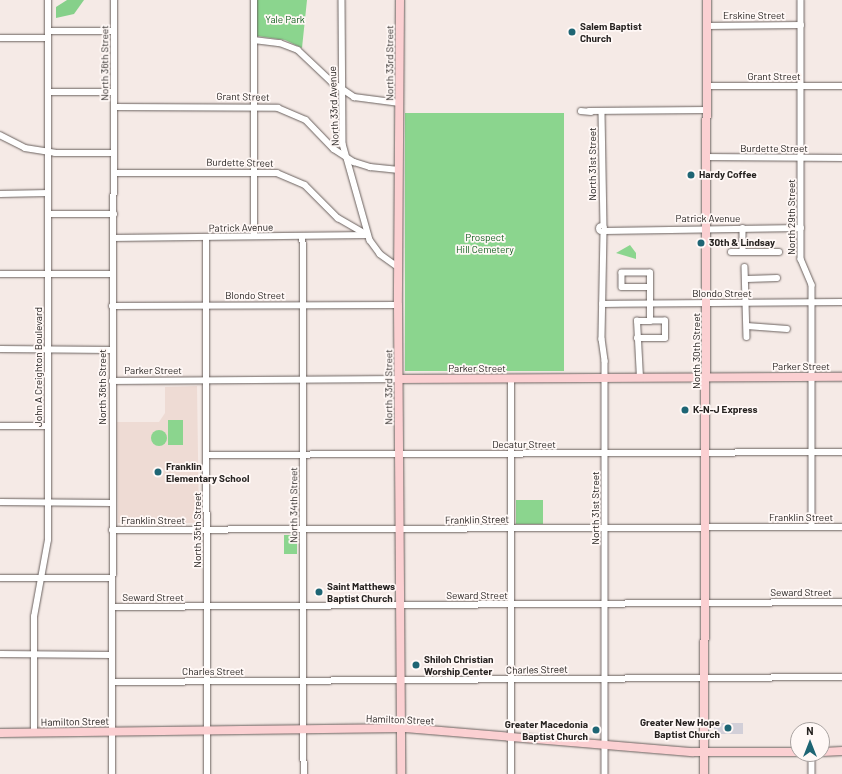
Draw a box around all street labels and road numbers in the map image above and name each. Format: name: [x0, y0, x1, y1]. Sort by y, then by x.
street label: Erskine Street: [723, 10, 785, 22]
street label: North 36th Street: [99, 25, 111, 101]
street label: North 33rd Street: [384, 25, 396, 101]
street label: North 33rd Avenue: [327, 66, 341, 146]
street label: Grant Street: [747, 71, 801, 83]
street label: Grant Street: [216, 91, 270, 103]
street label: North 31st Street: [587, 127, 599, 201]
street label: Burdette Street: [740, 143, 808, 155]
street label: Burdette Street: [206, 156, 274, 170]
street label: North 29th Street: [786, 179, 798, 255]
street label: Patrick Avenue: [676, 213, 740, 225]
street label: Patrick Avenue: [209, 221, 273, 235]
street label: Blondo Street: [692, 288, 752, 300]
street label: Blondo Street: [225, 290, 285, 302]
street label: John A Creighton Boulevard: [33, 307, 45, 427]
street label: North 30th Street: [691, 313, 703, 389]
street label: North 36th Street: [97, 349, 109, 425]
street label: North 33rd Street: [383, 349, 395, 425]
street label: Parker Street: [772, 361, 830, 373]
street label: Parker Street: [448, 363, 506, 375]
street label: Parker Street: [124, 365, 182, 377]
street label: Decatur Street: [492, 439, 556, 451]
street label: North 34th Street: [288, 467, 300, 543]
street label: North 31st Street: [590, 471, 602, 545]
street label: North 35th Street: [192, 492, 204, 568]
street label: Franklin Street: [769, 512, 833, 524]
street label: Franklin Street: [445, 513, 509, 527]
street label: Franklin Street: [121, 515, 185, 527]
street label: Seward Street: [770, 587, 832, 599]
street label: Seward Street: [446, 590, 508, 602]
street label: Seward Street: [122, 592, 184, 604]
street label: Charles Street: [506, 663, 568, 677]
street label: Charles Street: [182, 666, 244, 678]
street label: Hamilton Street: [366, 713, 434, 727]
street label: Hamilton Street: [41, 715, 109, 729]

